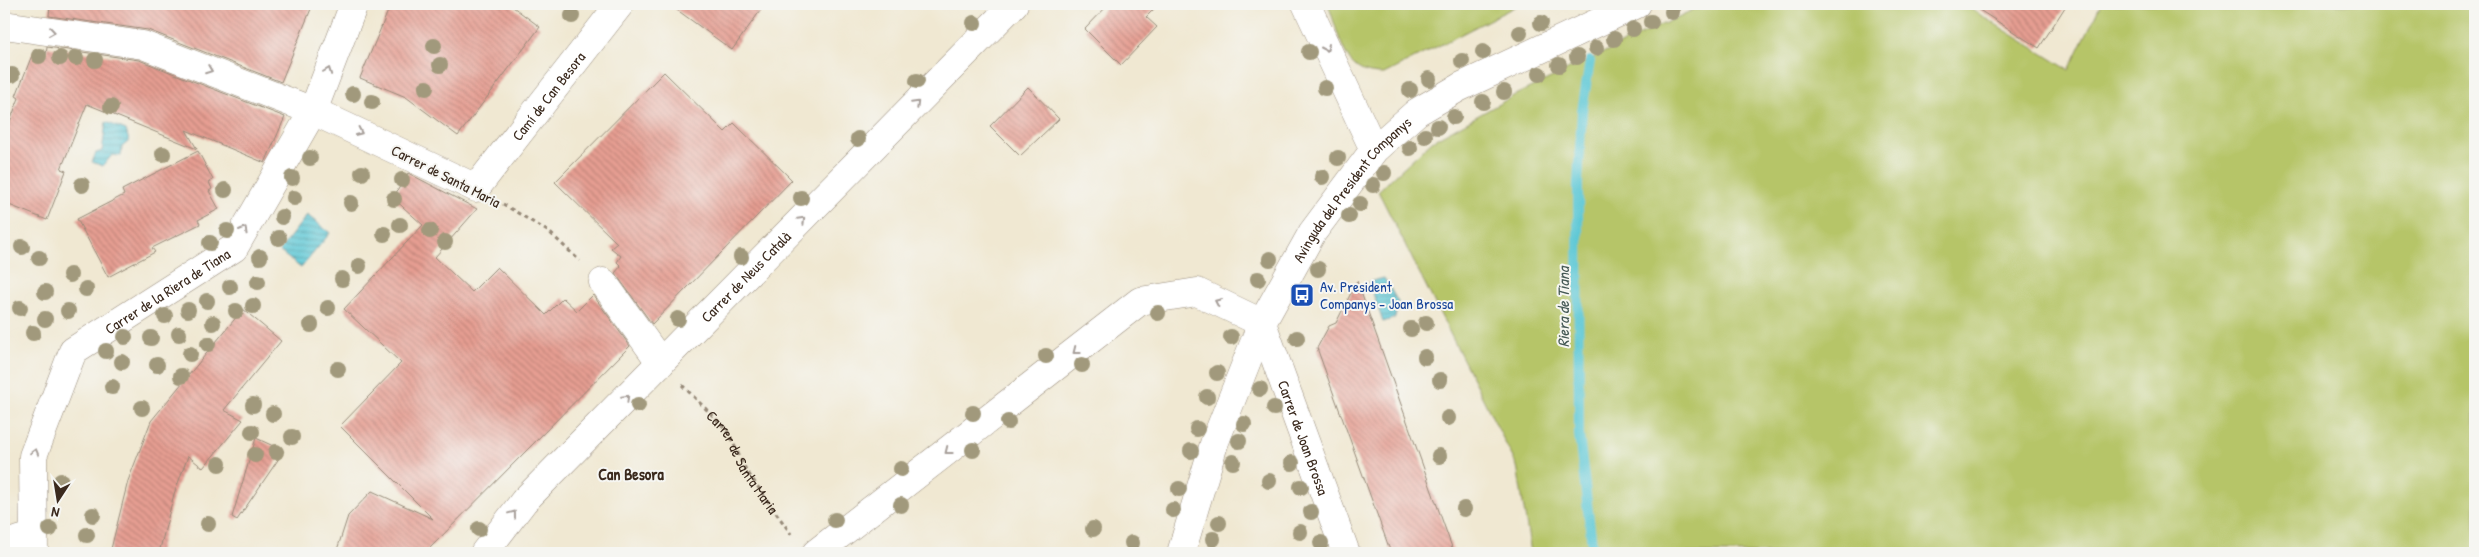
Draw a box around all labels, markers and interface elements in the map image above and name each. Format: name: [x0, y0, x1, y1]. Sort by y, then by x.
one-way arrow: [48, 26, 56, 37]
one-way arrow: [1320, 43, 1331, 52]
street label: Camí de Can Besora: [507, 47, 590, 145]
one-way arrow: [204, 64, 213, 74]
one-way arrow: [322, 67, 332, 76]
one-way arrow: [910, 101, 919, 110]
street label: Avinguda del President Companys: [1287, 111, 1416, 266]
one-way arrow: [354, 126, 363, 137]
street label: Carrer de Santa Maria: [388, 139, 504, 213]
one-way arrow: [796, 216, 805, 225]
one-way arrow: [237, 226, 247, 235]
street label: Carrer de Neus Català: [696, 226, 795, 327]
street label: Carrer de la Riera de Tiana: [100, 243, 234, 339]
water label: Riera de Tiana: [1552, 265, 1574, 347]
place label: Av. President Companys - Joan Brossa: [1320, 276, 1453, 314]
bus stop icon: Av. President Companys - Joan Brossa: [1289, 282, 1315, 308]
one-way arrow: [1214, 298, 1223, 308]
one-way arrow: [1073, 346, 1082, 354]
street label: Carrer de Joan Brossa: [1273, 377, 1334, 498]
one-way arrow: [620, 394, 629, 403]
street label: Carrer de Santa Maria: [702, 405, 784, 518]
one-way arrow: [944, 445, 953, 454]
one-way arrow: [29, 448, 40, 457]
district label: Can Besora: [598, 463, 664, 485]
north arrow: [32, 474, 82, 524]
text: N: [49, 503, 61, 523]
one-way arrow: [508, 511, 516, 520]

